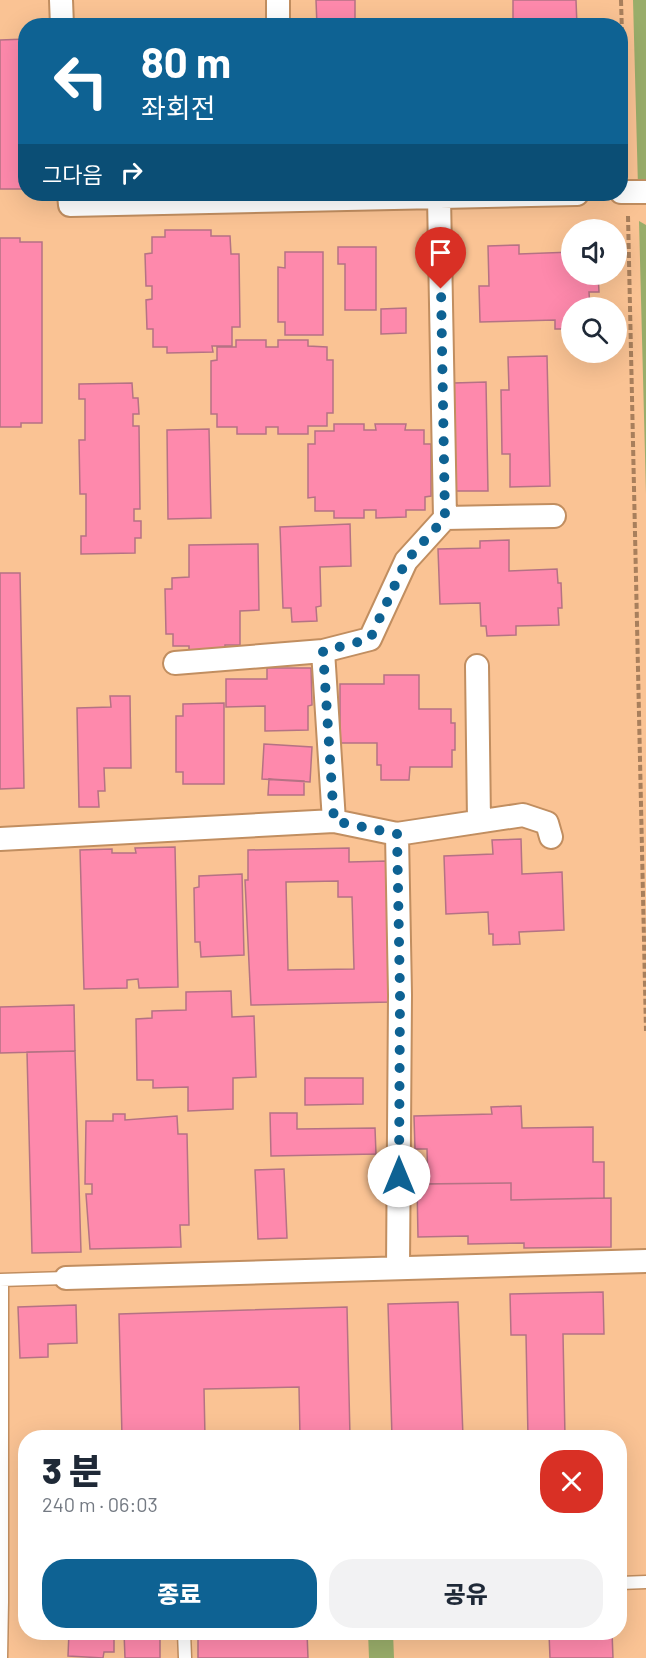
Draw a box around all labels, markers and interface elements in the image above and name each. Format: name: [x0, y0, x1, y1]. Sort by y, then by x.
text: 80 m: [141, 36, 231, 86]
icon: left: [42, 42, 120, 120]
text: 좌회전: [141, 91, 216, 123]
icon: right: [115, 156, 148, 189]
text: 그다음: [42, 161, 103, 187]
map controls: [561, 219, 627, 363]
button: sound: [561, 219, 627, 285]
pin: [415, 227, 466, 289]
icon: arrive: [424, 236, 457, 269]
button: search: [561, 297, 627, 363]
position arrow: [367, 1144, 431, 1208]
text: 3 분: [42, 1448, 102, 1491]
button: close: [540, 1450, 603, 1513]
text: 240 m · 06:03: [42, 1492, 158, 1516]
button: 종료: [42, 1559, 317, 1628]
button: 공유: [329, 1559, 603, 1628]

